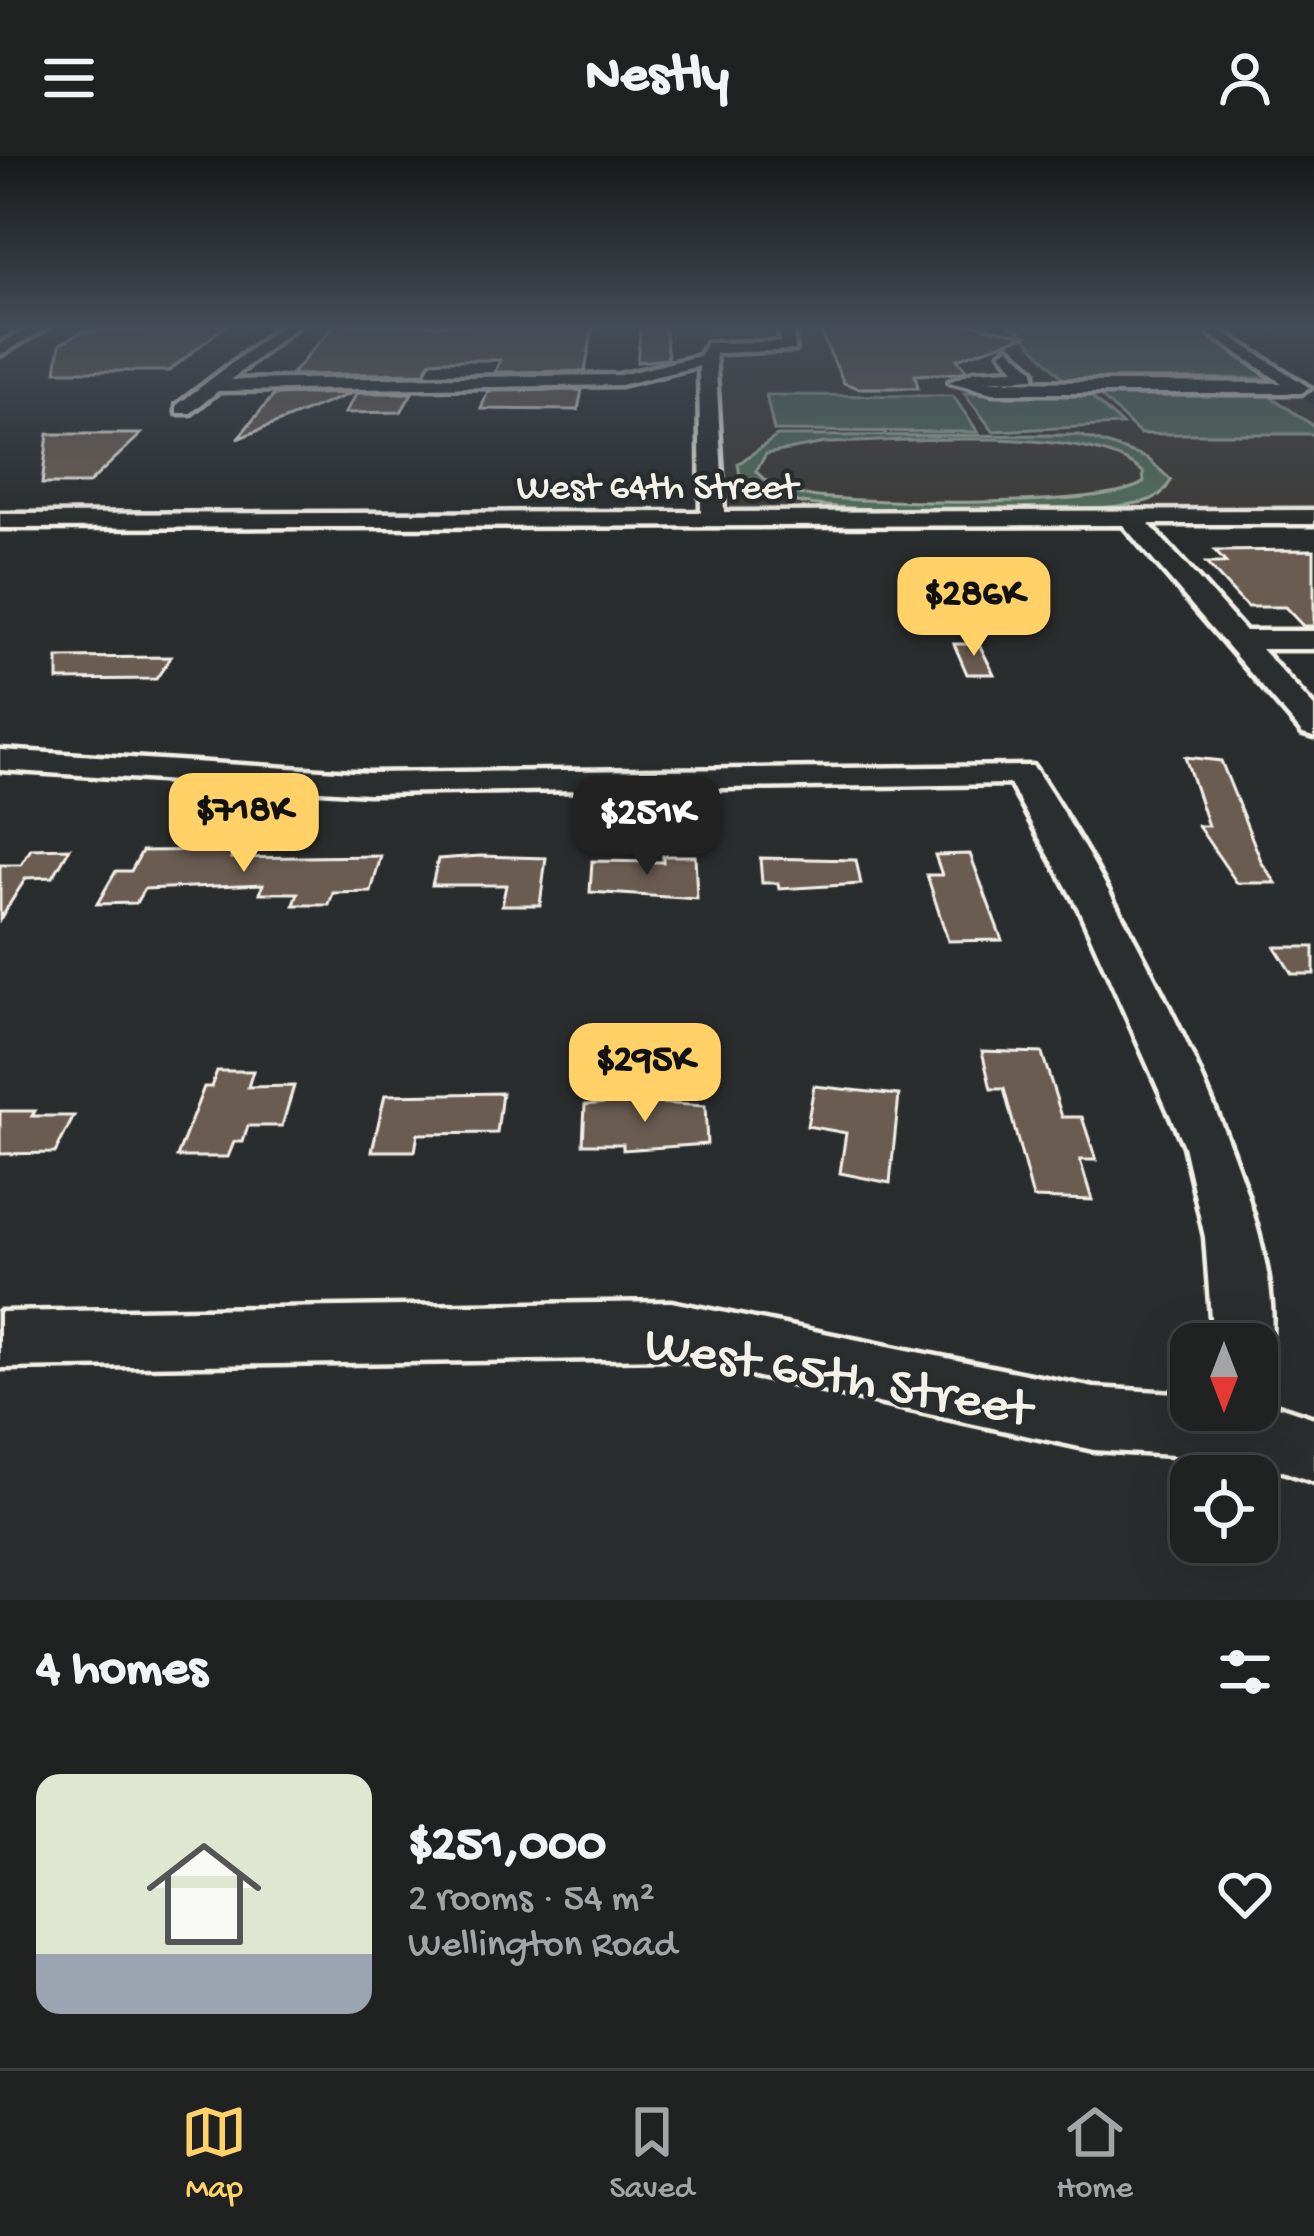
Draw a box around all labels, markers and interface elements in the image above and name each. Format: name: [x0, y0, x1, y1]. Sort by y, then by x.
icon: menu: [36, 45, 102, 111]
icon: person: [1212, 45, 1278, 111]
text: Nestly: [585, 46, 729, 110]
street label: West 64th Street: [516, 467, 801, 513]
pin: $286K: [890, 557, 1058, 659]
text: $286K: [924, 573, 1024, 619]
pin: $718K: [160, 773, 328, 875]
pin: $251K: [563, 776, 731, 878]
text: $718K: [196, 789, 292, 835]
text: $251K: [600, 792, 694, 838]
pin: $295K: [561, 1023, 729, 1125]
text: $295K: [596, 1039, 694, 1085]
street label: West 65th Street: [639, 1314, 1040, 1446]
north arrow: [1170, 1323, 1278, 1431]
map controls: [1170, 1323, 1278, 1563]
button: locate: [1170, 1455, 1278, 1563]
icon: filters: [1212, 1639, 1278, 1705]
text: 4 homes: [36, 1642, 207, 1702]
text: $251,000: [408, 1818, 606, 1878]
icon: home: [132, 1822, 276, 1966]
icon: heart: [1212, 1861, 1278, 1927]
text: 2 rooms · 54 m²: [408, 1878, 655, 1924]
text: Wellington Road: [408, 1924, 677, 1970]
tab: Map: [181, 2099, 247, 2209]
tab: Saved: [609, 2099, 694, 2209]
tab: Home: [1056, 2099, 1133, 2209]

